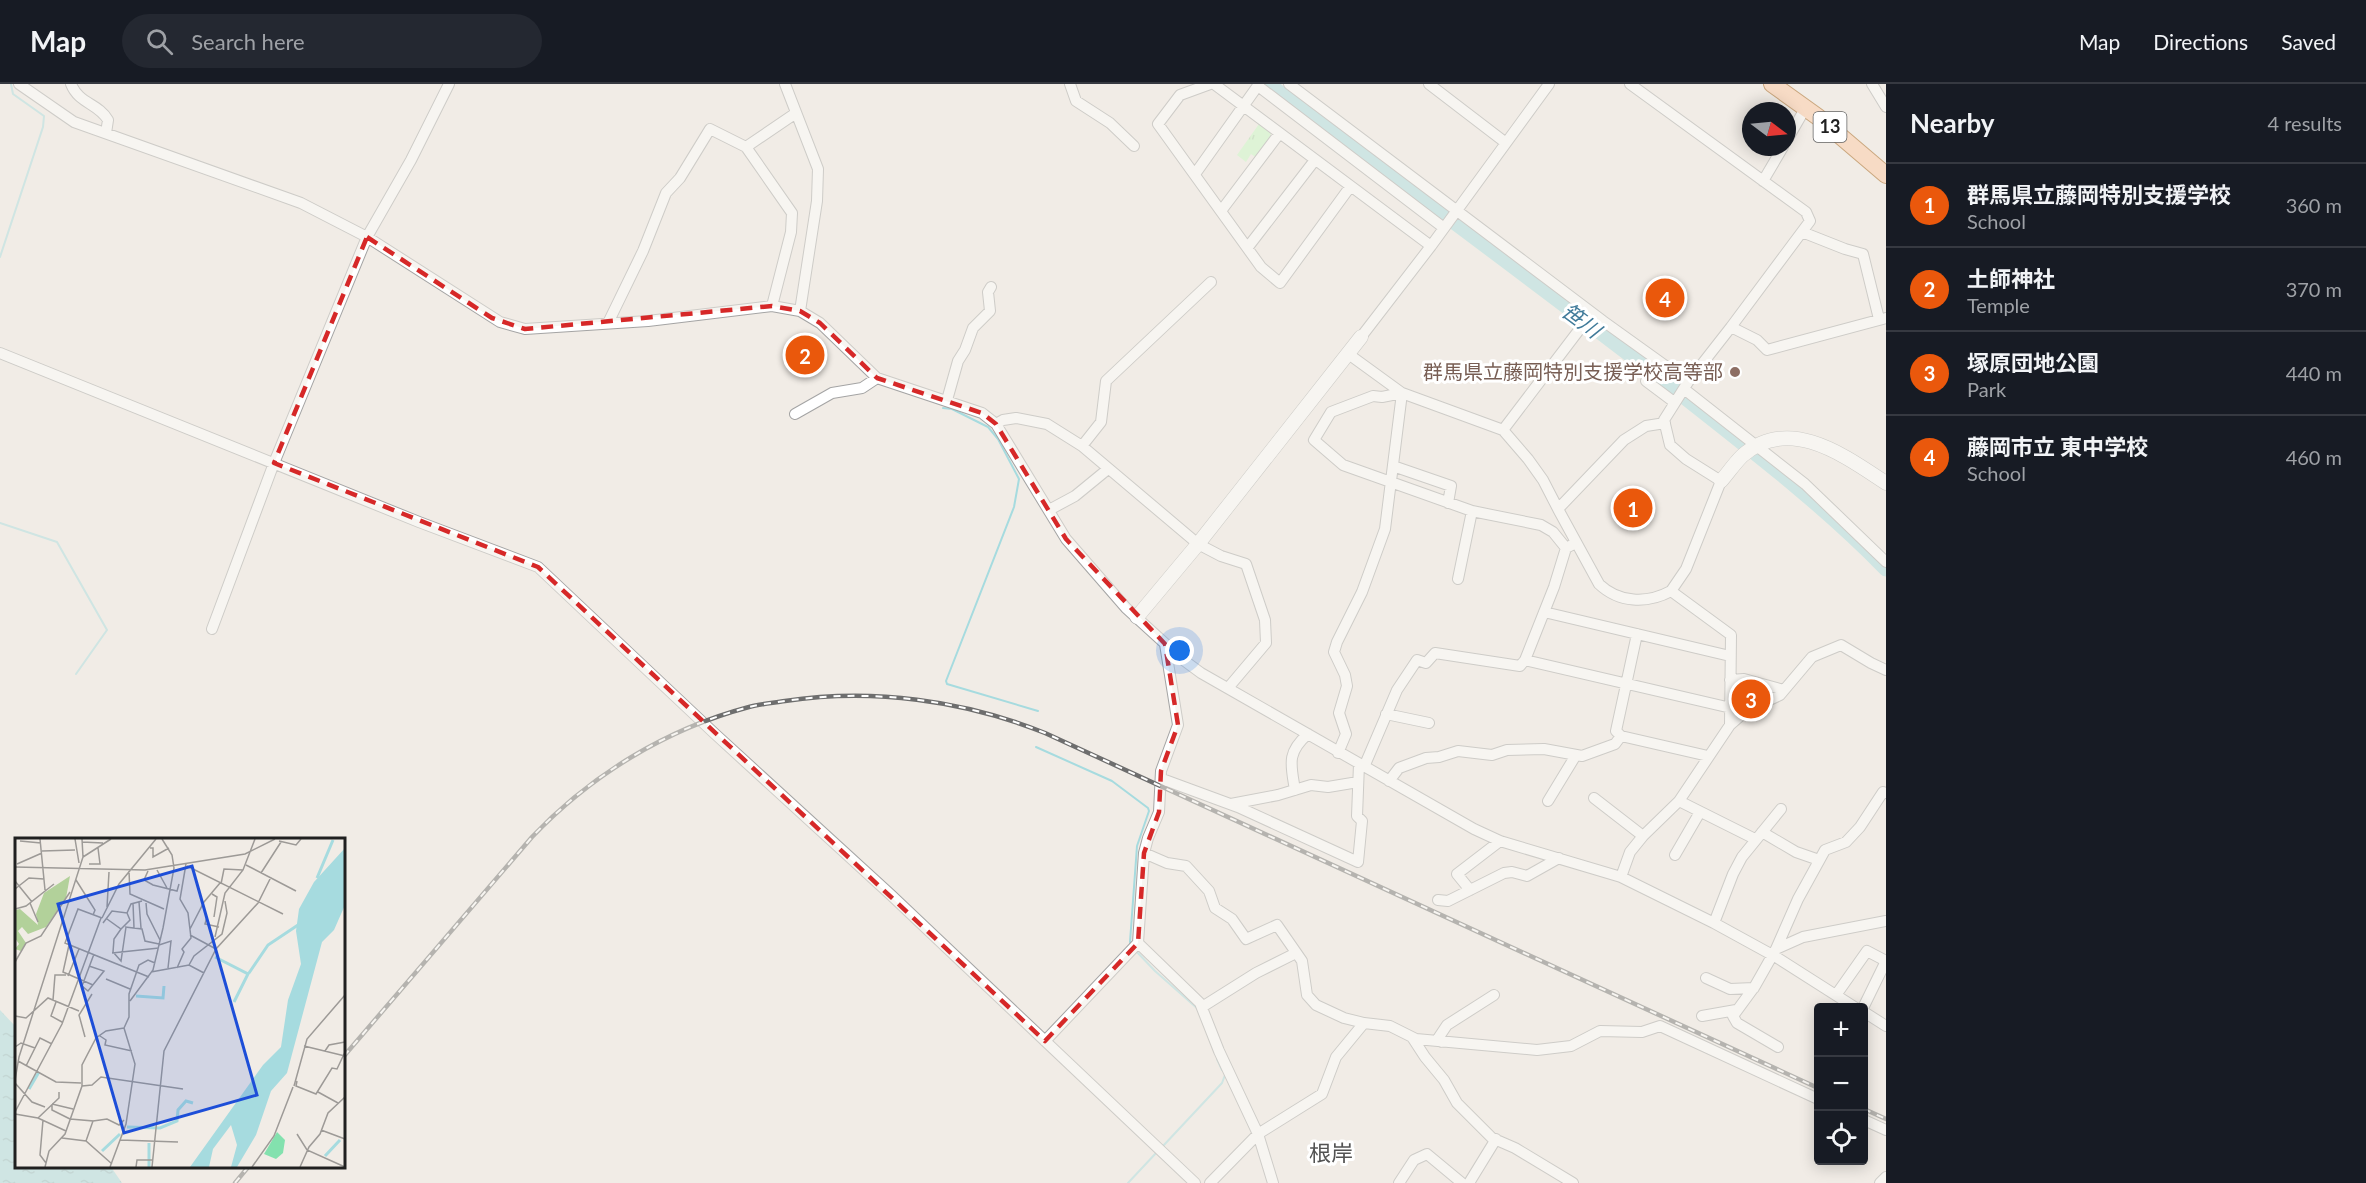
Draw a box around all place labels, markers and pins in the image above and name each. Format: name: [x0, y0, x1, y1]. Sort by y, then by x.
pin: 4: [1646, 276, 1684, 320]
pin: 2: [786, 332, 824, 378]
place label: 群馬県立藤岡特別支援学校高等部: [1423, 359, 1723, 383]
marker: 群馬県立藤岡特別支援学校高等部: [1728, 365, 1742, 379]
pin: 1: [1614, 486, 1652, 530]
pin: 3: [1732, 676, 1770, 722]

